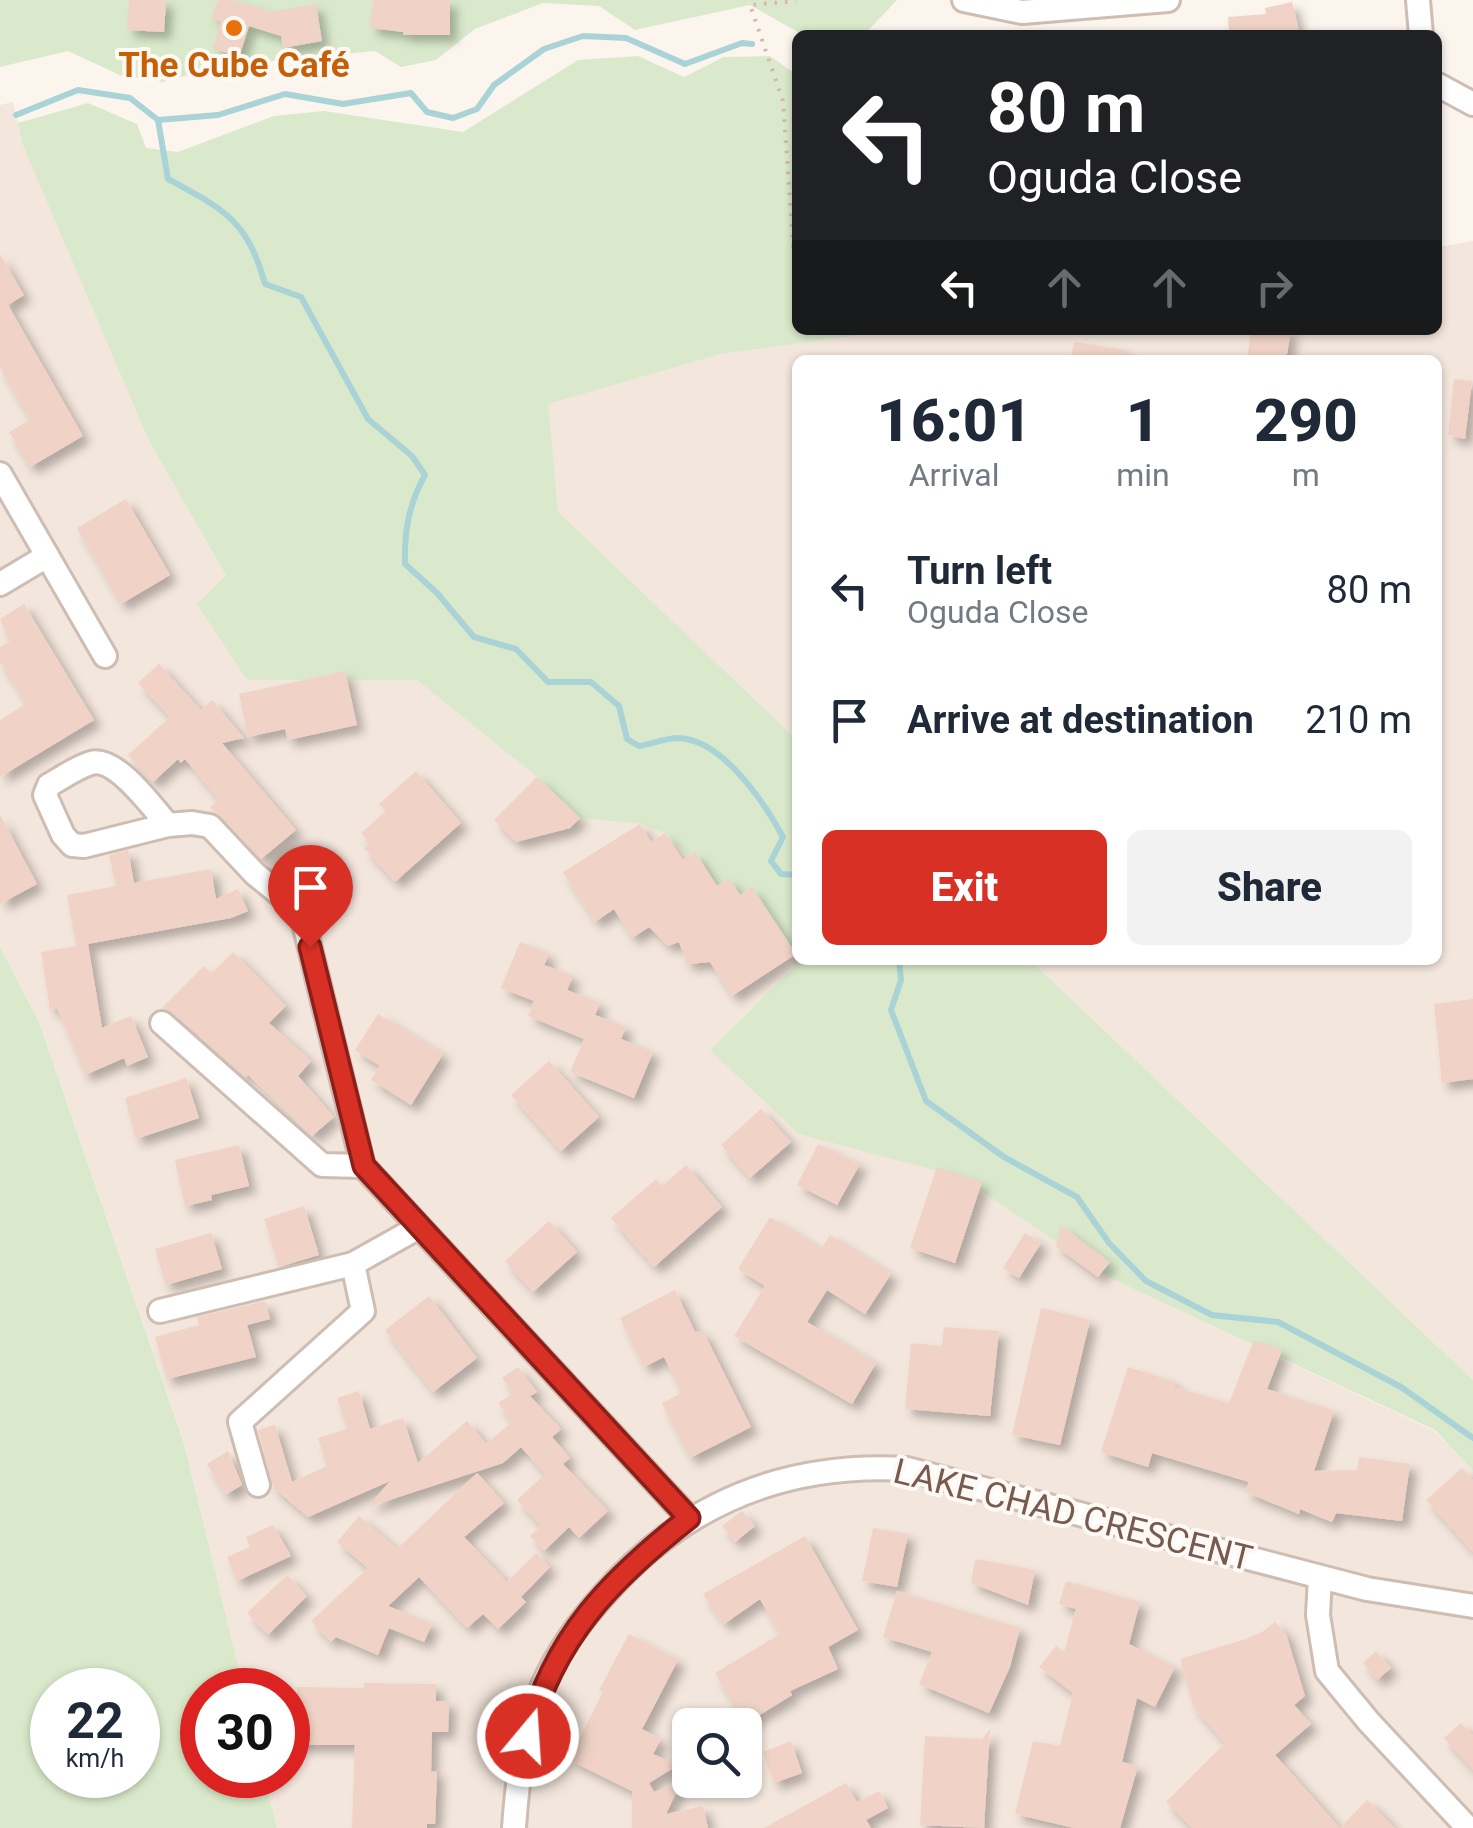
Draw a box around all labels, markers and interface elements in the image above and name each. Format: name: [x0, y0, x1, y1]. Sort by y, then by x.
marker: The Cube Café: [223, 17, 245, 39]
place label: The Cube Café: [118, 45, 350, 86]
text: 80 m: [987, 67, 1145, 149]
icon: left: [822, 70, 952, 200]
text: Oguda Close: [987, 151, 1242, 204]
icon: left: [932, 260, 987, 315]
icon: ahead: [1037, 260, 1092, 315]
icon: ahead: [1142, 260, 1197, 315]
icon: right: [1247, 260, 1302, 315]
text: 16:01: [876, 385, 1032, 456]
text: 1: [1126, 385, 1160, 456]
text: 290: [1254, 385, 1358, 456]
text: Arrival: [909, 456, 1000, 494]
text: min: [1116, 456, 1170, 494]
text: m: [1292, 456, 1320, 494]
text: Turn left: [907, 549, 1052, 593]
icon: left: [822, 563, 877, 618]
text: 80 m: [1327, 568, 1412, 612]
text: Oguda Close: [907, 593, 1088, 631]
icon: arrive: [822, 693, 877, 748]
text: Arrive at destination: [907, 698, 1254, 742]
text: 210 m: [1305, 698, 1412, 742]
button: Exit: [822, 830, 1107, 945]
button: Share: [1127, 830, 1412, 945]
pin: [268, 845, 353, 948]
icon: arrive: [283, 860, 338, 915]
street label: LAKE CHAD CRESCENT: [889, 1451, 1257, 1579]
speed limit sign: 30: [180, 1668, 310, 1798]
position arrow: [476, 1684, 580, 1788]
text: 22: [66, 1692, 124, 1750]
map controls: [672, 1708, 762, 1798]
button: search: [672, 1708, 762, 1798]
text: km/h: [66, 1744, 124, 1773]

